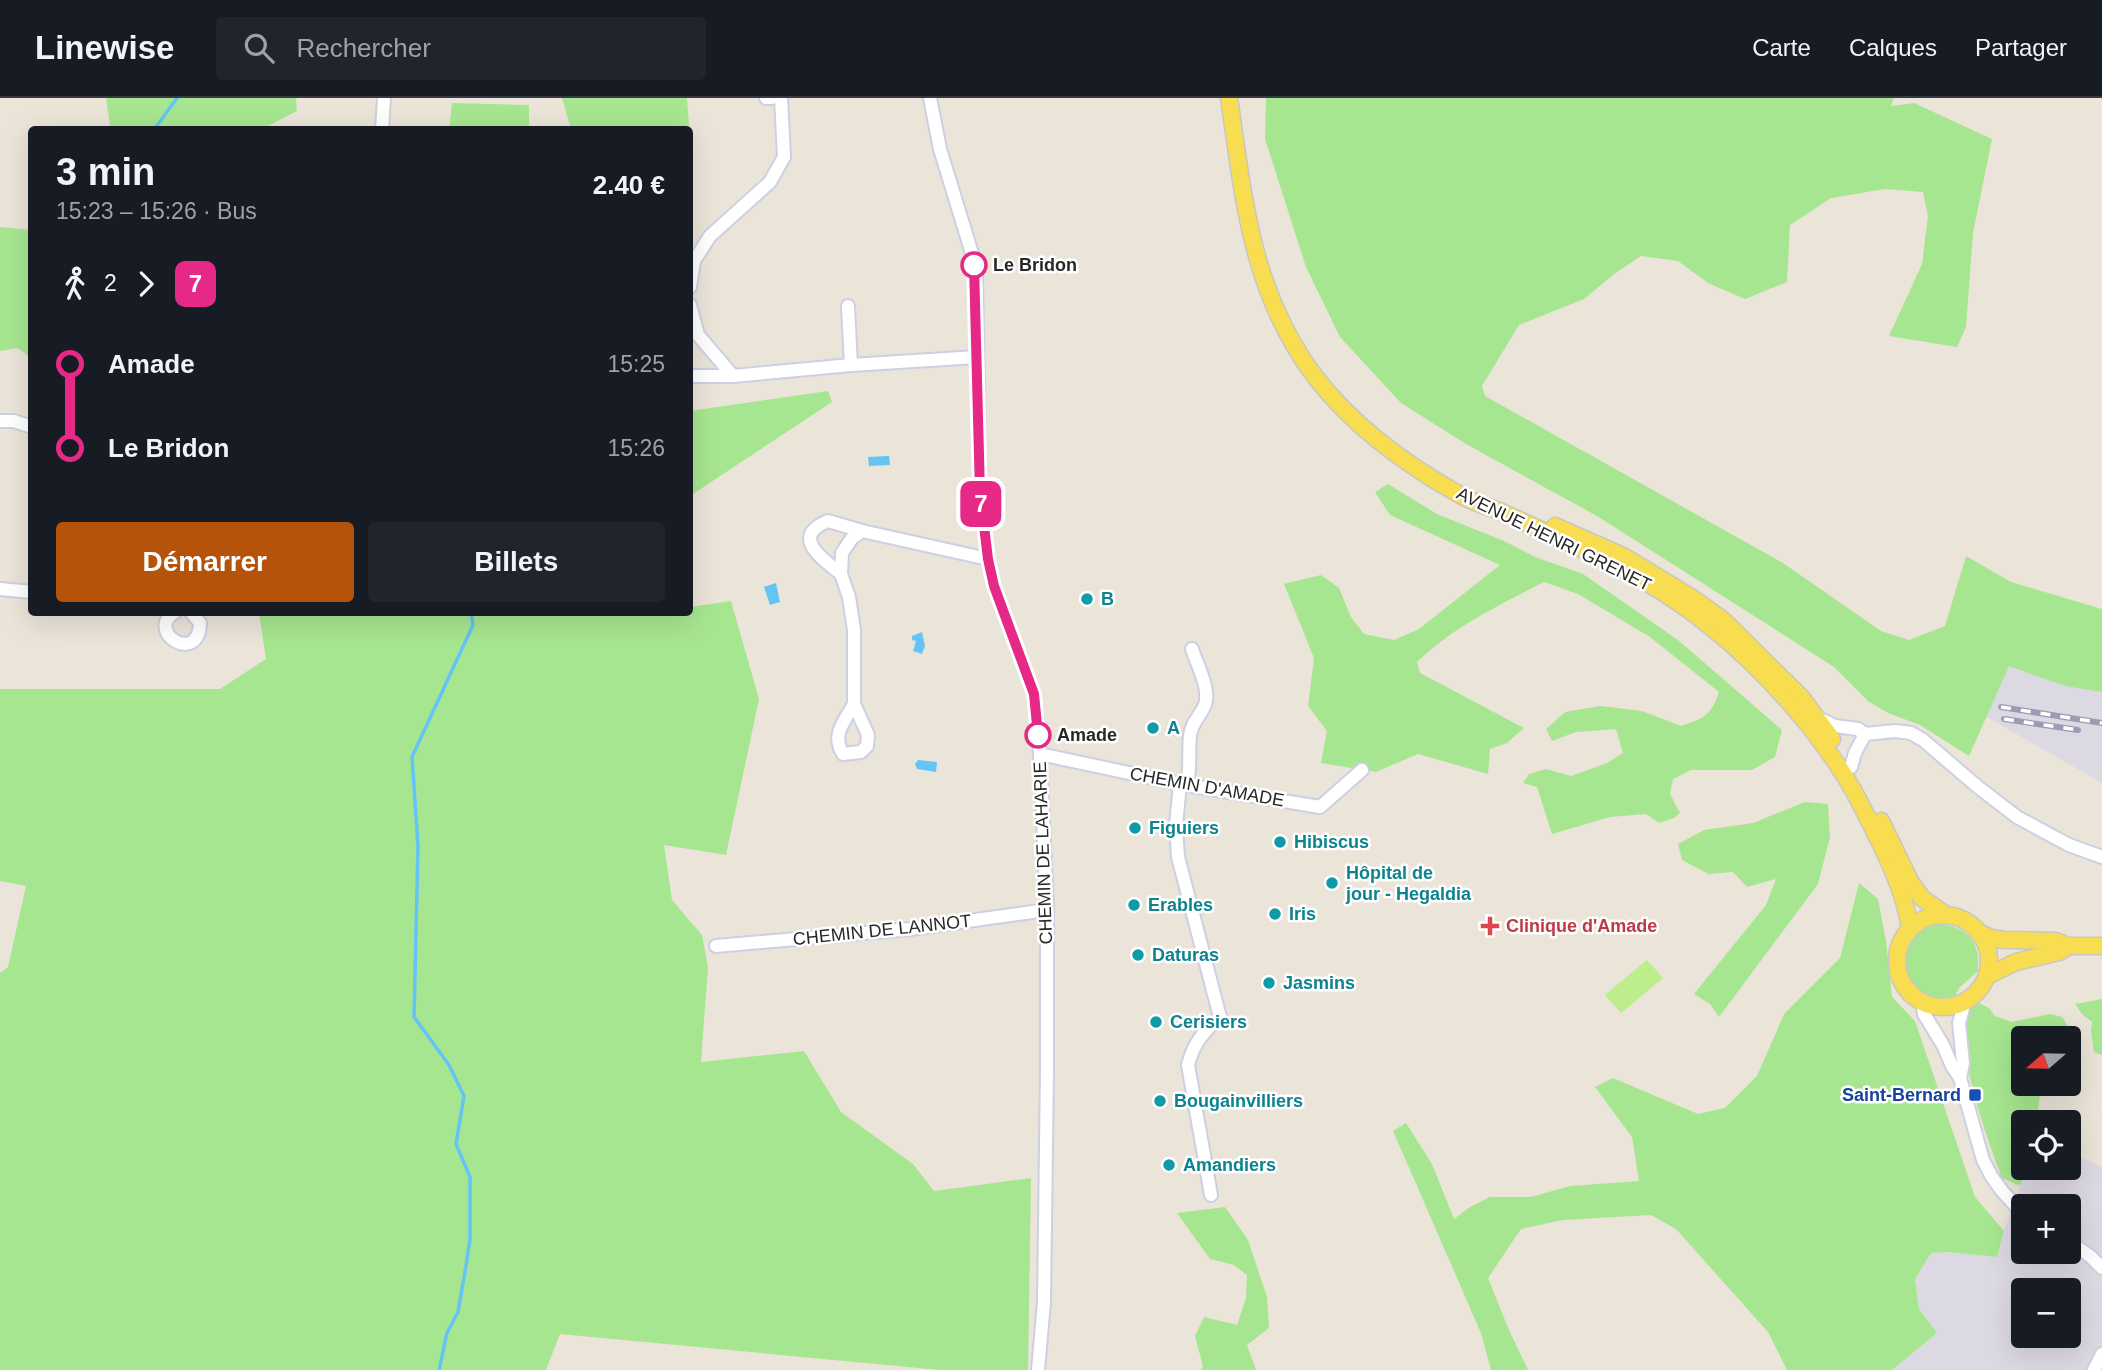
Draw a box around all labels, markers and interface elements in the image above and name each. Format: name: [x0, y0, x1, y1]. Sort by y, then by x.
search box: [216, 17, 706, 80]
text: Linewise: [35, 29, 174, 66]
icon: search: [240, 29, 278, 67]
text: Rechercher: [296, 33, 431, 63]
text: Carte: [1752, 34, 1811, 61]
text: Calques: [1849, 34, 1937, 61]
text: Partager: [1975, 34, 2067, 61]
text: 3 min: [56, 151, 155, 193]
text: 2.40 €: [593, 170, 665, 200]
text: 15:23 – 15:26 · Bus: [56, 198, 257, 224]
marker: Le Bridon: [961, 252, 987, 278]
place label: Le Bridon: [993, 255, 1077, 275]
icon: walk: [56, 265, 94, 303]
icon: forward: [127, 265, 165, 303]
text: 2: [104, 270, 117, 296]
text: 7: [189, 270, 202, 297]
text: Amade: [108, 349, 195, 379]
text: 15:25: [607, 351, 665, 377]
text: Le Bridon: [108, 433, 229, 463]
text: 15:26: [607, 435, 665, 461]
line badge: 7: [958, 481, 1004, 527]
street label: AVENUE HENRI GRENET: [1454, 483, 1654, 595]
text: 7: [974, 490, 988, 517]
button: Démarrer: [56, 522, 354, 602]
button: Billets: [368, 522, 665, 602]
place label: B: [1101, 589, 1114, 609]
marker: B: [1079, 591, 1095, 607]
place label: A: [1167, 718, 1180, 738]
marker: A: [1145, 720, 1161, 736]
marker: Amade: [1025, 722, 1051, 748]
place label: Amade: [1057, 725, 1117, 745]
street label: CHEMIN DE LAHARIE: [1030, 761, 1056, 945]
street label: CHEMIN D'AMADE: [1128, 764, 1286, 810]
place label: Figuiers: [1149, 818, 1219, 838]
marker: Figuiers: [1127, 820, 1143, 836]
place label: Hibiscus: [1294, 832, 1369, 852]
marker: Hibiscus: [1272, 834, 1288, 850]
place label: Hôpital de jour - Hegaldia: [1345, 863, 1472, 904]
marker: Hôpital de jour - Hegaldia: [1324, 875, 1340, 891]
place label: Erables: [1148, 895, 1213, 915]
marker: Erables: [1126, 897, 1142, 913]
place label: Iris: [1289, 904, 1316, 924]
marker: Iris: [1267, 906, 1283, 922]
street label: CHEMIN DE LANNOT: [792, 911, 972, 949]
marker: Clinique d'Amade: [1480, 916, 1500, 936]
place label: Clinique d'Amade: [1506, 916, 1657, 936]
place label: Daturas: [1152, 945, 1219, 965]
marker: Daturas: [1130, 947, 1146, 963]
place label: Jasmins: [1283, 973, 1355, 993]
marker: Jasmins: [1261, 975, 1277, 991]
place label: Cerisiers: [1170, 1012, 1247, 1032]
marker: Cerisiers: [1148, 1014, 1164, 1030]
north arrow: [2011, 1026, 2081, 1096]
map controls: [2011, 1026, 2081, 1348]
place label: Saint-Bernard: [1842, 1085, 1961, 1105]
marker: Saint-Bernard: [1967, 1087, 1983, 1103]
place label: Bougainvilliers: [1174, 1091, 1303, 1111]
marker: Bougainvilliers: [1152, 1093, 1168, 1109]
button: locate: [2011, 1110, 2081, 1180]
place label: Amandiers: [1183, 1155, 1276, 1175]
marker: Amandiers: [1161, 1157, 1177, 1173]
button: +: [2011, 1194, 2081, 1264]
button: −: [2011, 1278, 2081, 1348]

